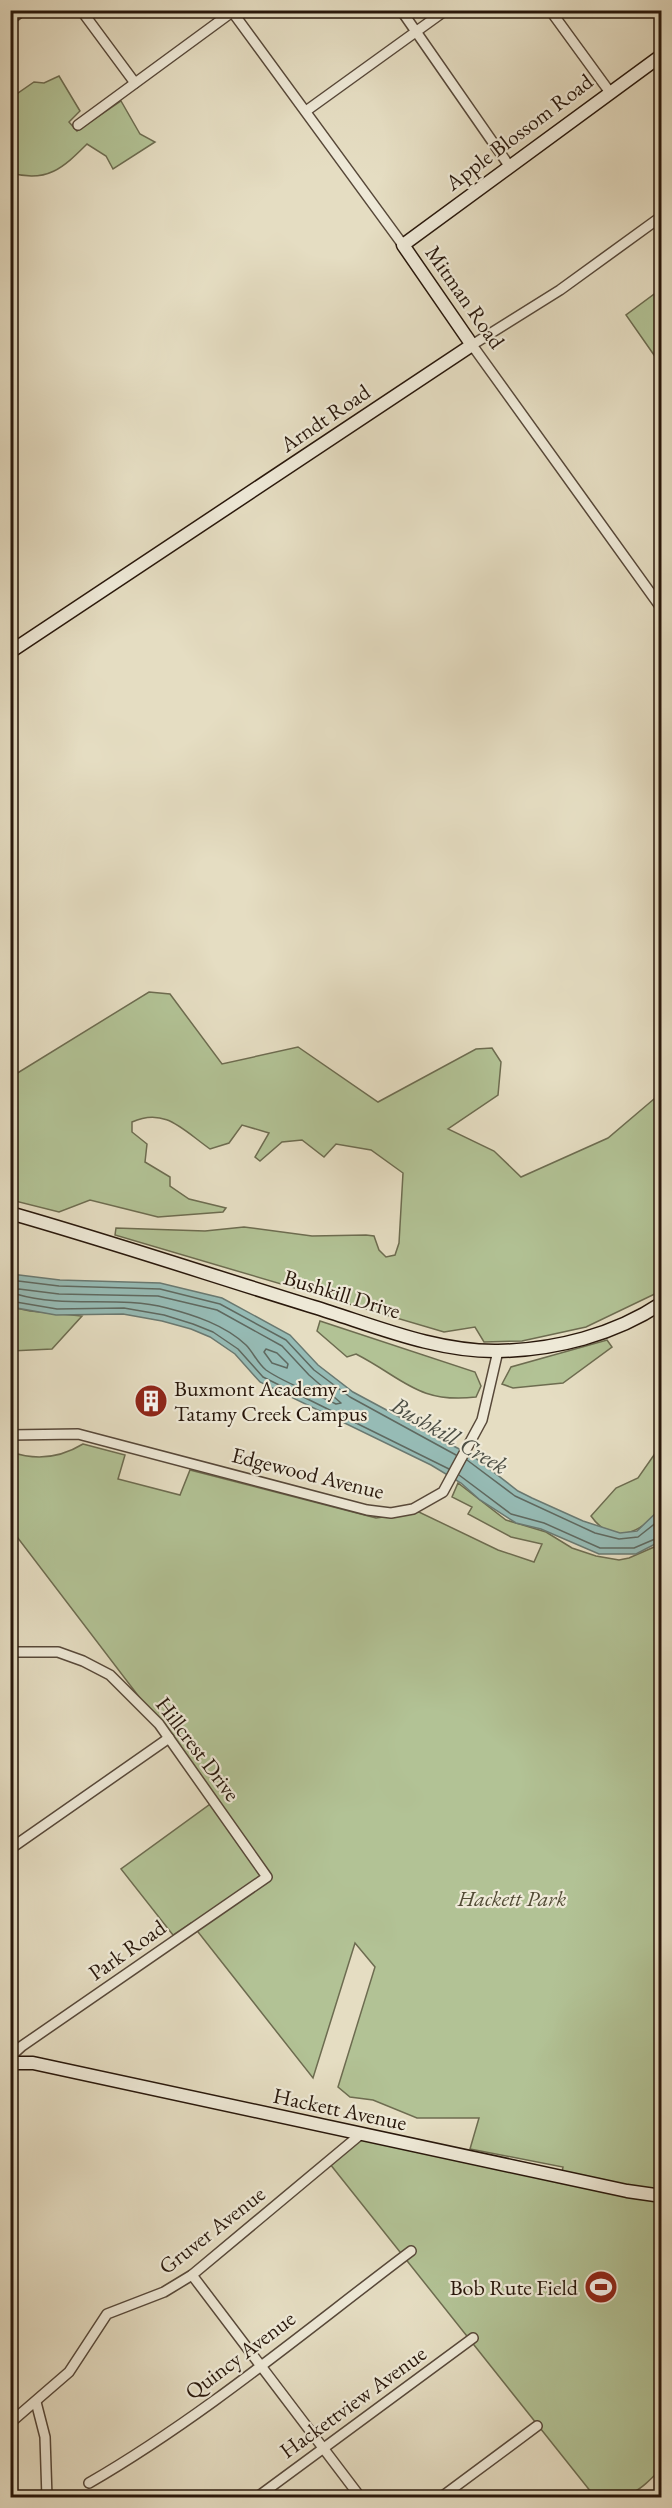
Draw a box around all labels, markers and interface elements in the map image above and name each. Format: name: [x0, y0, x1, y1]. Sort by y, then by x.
street label: Apple Blossom Road: [438, 66, 599, 198]
street label: Mitman Road: [419, 240, 512, 355]
street label: Arndt Road: [273, 377, 376, 459]
street label: Bushkill Drive: [280, 1263, 404, 1326]
place label: Buxmont Academy - Tatamy Creek Campus: [174, 1374, 367, 1428]
building icon: Buxmont Academy - Tatamy Creek Campus: [133, 1383, 169, 1419]
water label: Bushkill Creek: [385, 1389, 514, 1481]
street label: Edgewood Avenue: [229, 1440, 388, 1506]
street label: Hillcrest Drive: [149, 1691, 247, 1807]
park label: Hackett Park: [457, 1884, 566, 1913]
street label: Park Road: [83, 1912, 172, 1987]
street label: Hackett Avenue: [271, 2081, 410, 2137]
street label: Gruver Avenue: [153, 2179, 272, 2281]
sports icon: Bob Rute Field: [583, 2269, 619, 2305]
place label: Bob Rute Field: [450, 2273, 579, 2302]
street label: Quincy Avenue: [179, 2304, 301, 2406]
street label: Hackettview Avenue: [274, 2339, 432, 2465]

